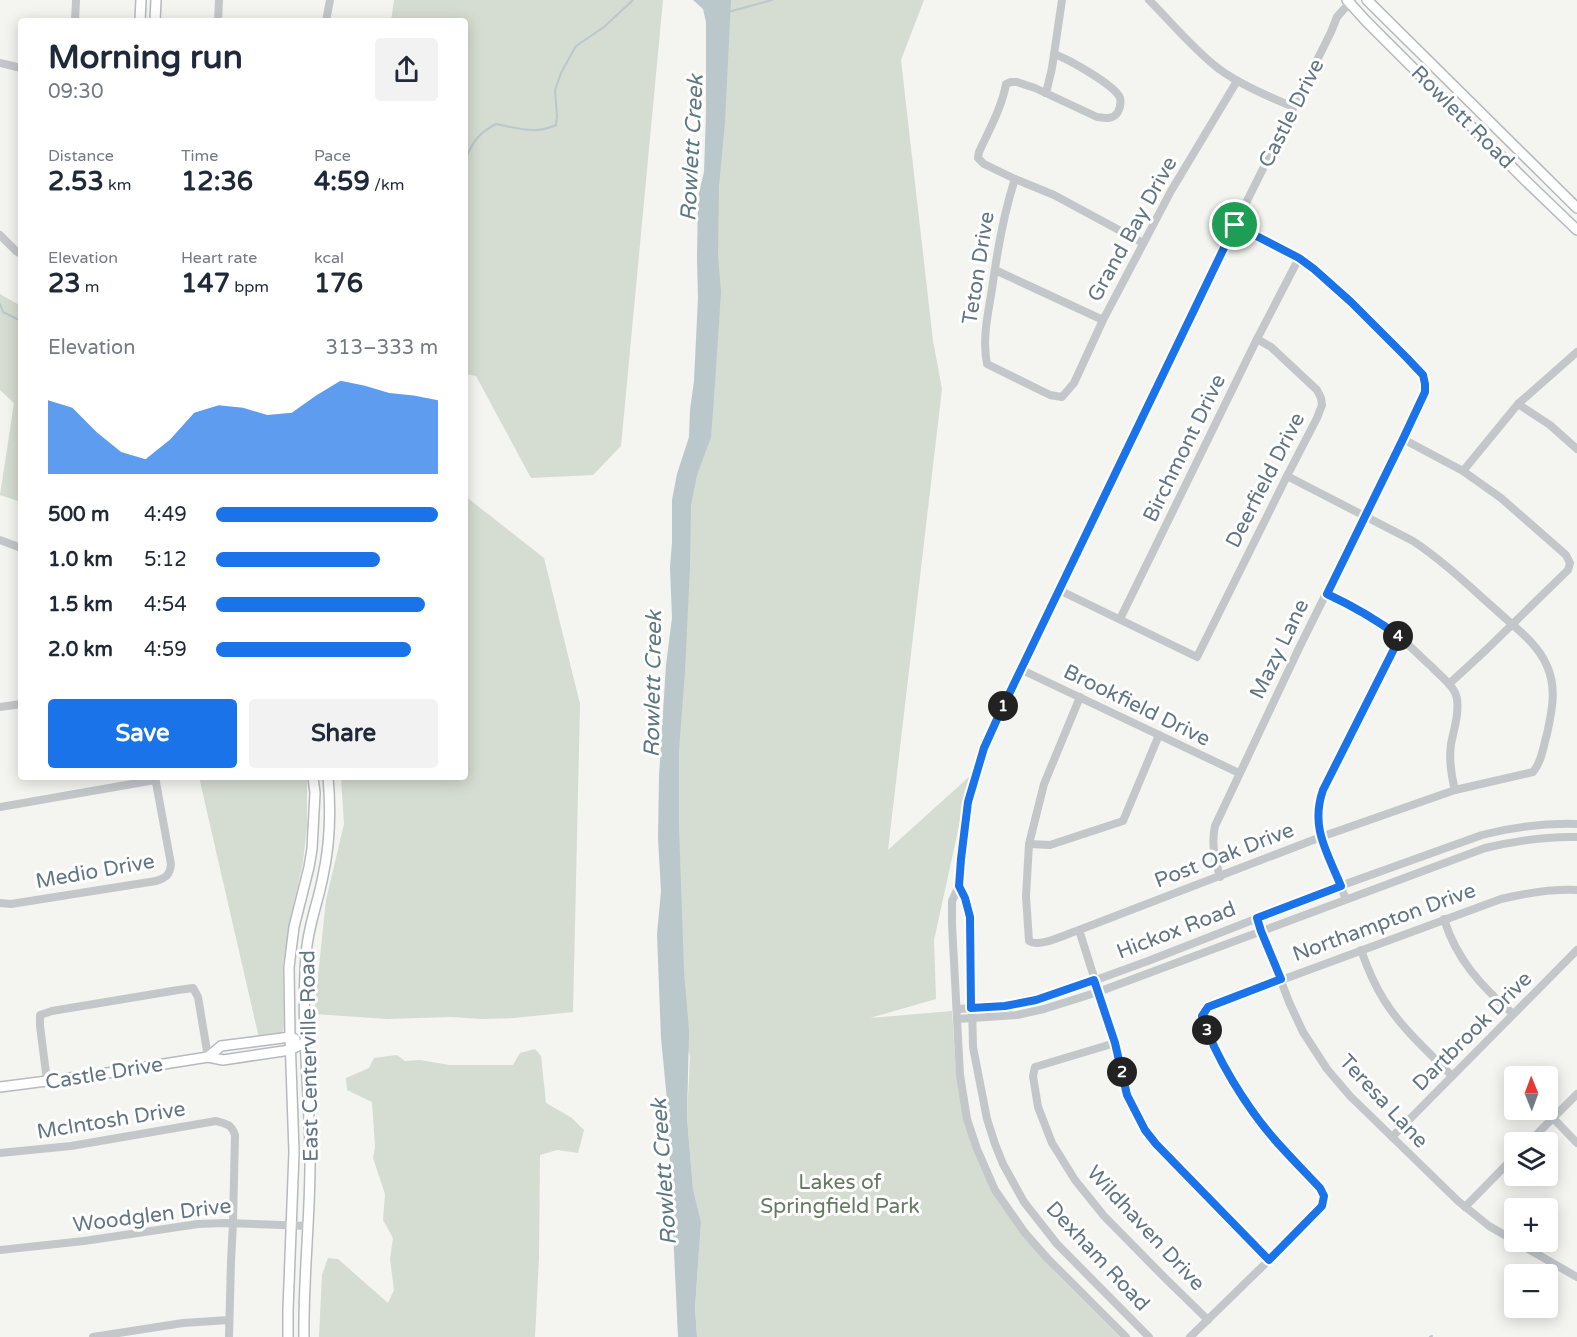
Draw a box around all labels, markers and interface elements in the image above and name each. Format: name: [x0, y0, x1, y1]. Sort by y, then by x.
text: Morning run: [48, 38, 243, 77]
button: share: [375, 38, 438, 101]
street label: Castle Drive: [1253, 55, 1330, 172]
street label: Rowlett Road: [1406, 61, 1519, 174]
water label: Rowlett Creek: [675, 72, 709, 222]
text: 09:30: [48, 80, 103, 104]
text: Distance: [48, 146, 114, 166]
text: Time: [181, 146, 218, 166]
text: Pace: [314, 146, 351, 166]
street label: Grand Bay Drive: [1082, 152, 1183, 306]
text: 2.53: [48, 166, 104, 197]
text: 12:36: [181, 166, 253, 197]
text: 4:59: [314, 166, 370, 197]
text: km: [104, 175, 131, 195]
text: /km: [370, 175, 404, 195]
pin: [1209, 199, 1260, 250]
icon: arrive: [1218, 208, 1251, 241]
street label: Teton Drive: [957, 210, 1000, 326]
text: Elevation: [48, 248, 118, 268]
text: Heart rate: [181, 248, 257, 268]
text: kcal: [314, 248, 344, 268]
text: 23: [48, 268, 81, 299]
text: 147: [181, 268, 230, 299]
text: 176: [314, 268, 363, 299]
text: m: [81, 277, 100, 297]
text: bpm: [230, 277, 269, 297]
text: Elevation: [48, 336, 135, 360]
text: 313–333 m: [325, 336, 438, 360]
street label: Birchmont Drive: [1138, 370, 1231, 526]
street label: Deerfield Drive: [1221, 408, 1310, 552]
text: 500 m: [48, 503, 109, 527]
text: 4:49: [144, 503, 187, 527]
text: 1.0 km: [48, 548, 113, 572]
text: 5:12: [144, 548, 187, 572]
text: 1.5 km: [48, 593, 113, 617]
text: 4:54: [144, 593, 187, 617]
street label: Mazy Lane: [1245, 595, 1314, 703]
water label: Rowlett Creek: [639, 608, 667, 758]
pin: 4: [1383, 621, 1413, 651]
text: 4: [1393, 626, 1403, 646]
text: 2.0 km: [48, 638, 113, 662]
text: 4:59: [144, 638, 187, 662]
street label: Brookfield Drive: [1059, 659, 1214, 752]
pin: 1: [988, 691, 1018, 721]
text: 1: [998, 696, 1008, 716]
button: Save: [48, 699, 237, 768]
button: Share: [249, 699, 438, 768]
street label: Post Oak Drive: [1151, 817, 1298, 894]
street label: Medio Drive: [34, 849, 157, 894]
street label: Northampton Drive: [1289, 878, 1479, 967]
street label: Hickox Road: [1113, 896, 1239, 965]
street label: East Centerville Road: [295, 950, 324, 1162]
street label: Dartbrook Drive: [1407, 966, 1537, 1096]
pin: 3: [1192, 1015, 1222, 1045]
text: 3: [1202, 1020, 1212, 1040]
street label: Teresa Lane: [1334, 1049, 1433, 1153]
street label: Castle Drive: [43, 1052, 165, 1095]
pin: 2: [1107, 1057, 1137, 1087]
text: 2: [1117, 1062, 1127, 1082]
north arrow: [1504, 1066, 1558, 1120]
map controls: [1504, 1066, 1558, 1318]
street label: McIntosh Drive: [35, 1096, 187, 1145]
water label: Rowlett Creek: [646, 1096, 682, 1246]
button: layers: [1504, 1132, 1558, 1186]
street label: Wildhaven Drive: [1081, 1161, 1210, 1296]
park label: Lakes of Springfield Park: [760, 1170, 920, 1219]
street label: Woodglen Drive: [71, 1193, 233, 1238]
street label: Dexham Road: [1041, 1196, 1155, 1316]
button: +: [1504, 1198, 1558, 1252]
button: −: [1504, 1264, 1558, 1318]

